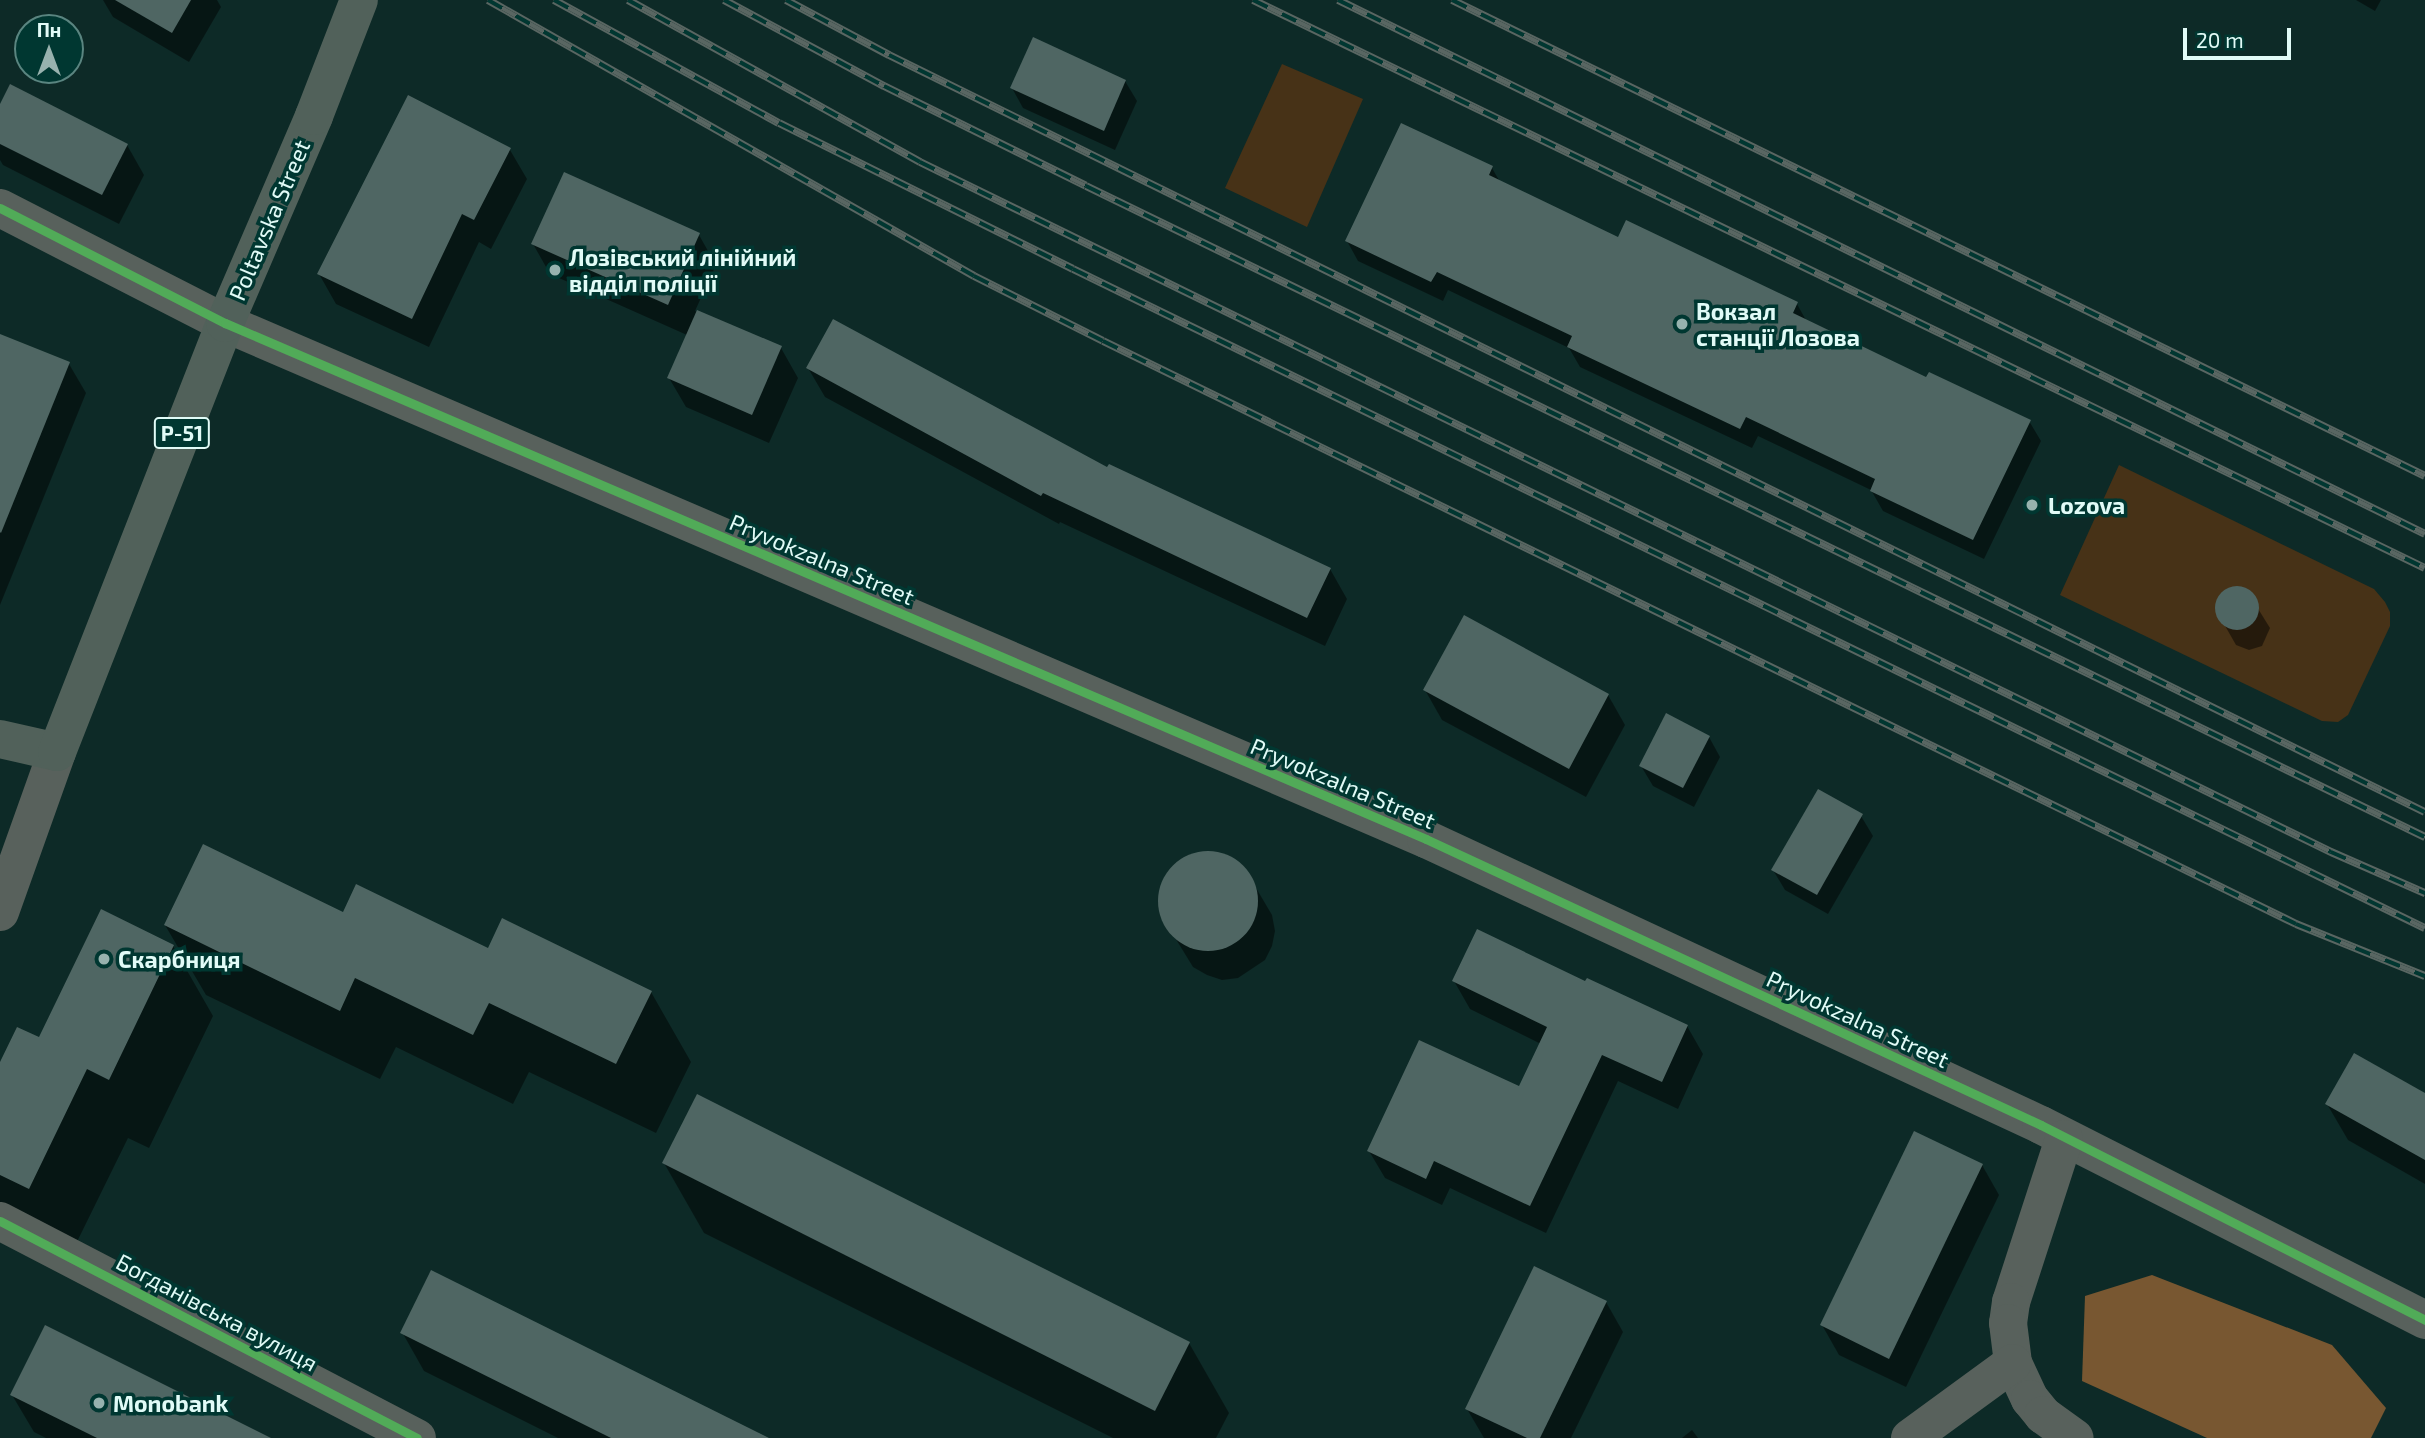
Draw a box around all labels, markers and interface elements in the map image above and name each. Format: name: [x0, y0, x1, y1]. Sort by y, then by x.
north arrow: [14, 14, 84, 84]
scale bar: [2187, 14, 2296, 58]
text: Пн: [37, 18, 61, 41]
text: 20 m: [2196, 27, 2244, 52]
street label: Poltavska Street: [223, 136, 315, 304]
place label: Лозівський лінійний відділ поліції: [569, 243, 796, 297]
marker: Лозівський лінійний відділ поліції: [547, 262, 563, 278]
place label: Вокзал станції Лозова: [1696, 297, 1860, 351]
marker: Вокзал станції Лозова: [1674, 316, 1690, 332]
road number: Р-51: [152, 416, 212, 450]
place label: Lozova: [2048, 491, 2125, 519]
marker: Lozova: [2022, 495, 2042, 515]
street label: Pryvokzalna Street: [725, 508, 919, 610]
street label: Pryvokzalna Street: [1246, 732, 1440, 834]
place label: Скарбниця: [118, 945, 241, 973]
marker: Скарбниця: [96, 951, 112, 967]
street label: Pryvokzalna Street: [1762, 965, 1954, 1073]
street label: Богданівська вулиця: [112, 1247, 322, 1377]
place label: Monobank: [113, 1389, 228, 1417]
marker: Monobank: [91, 1395, 107, 1411]

